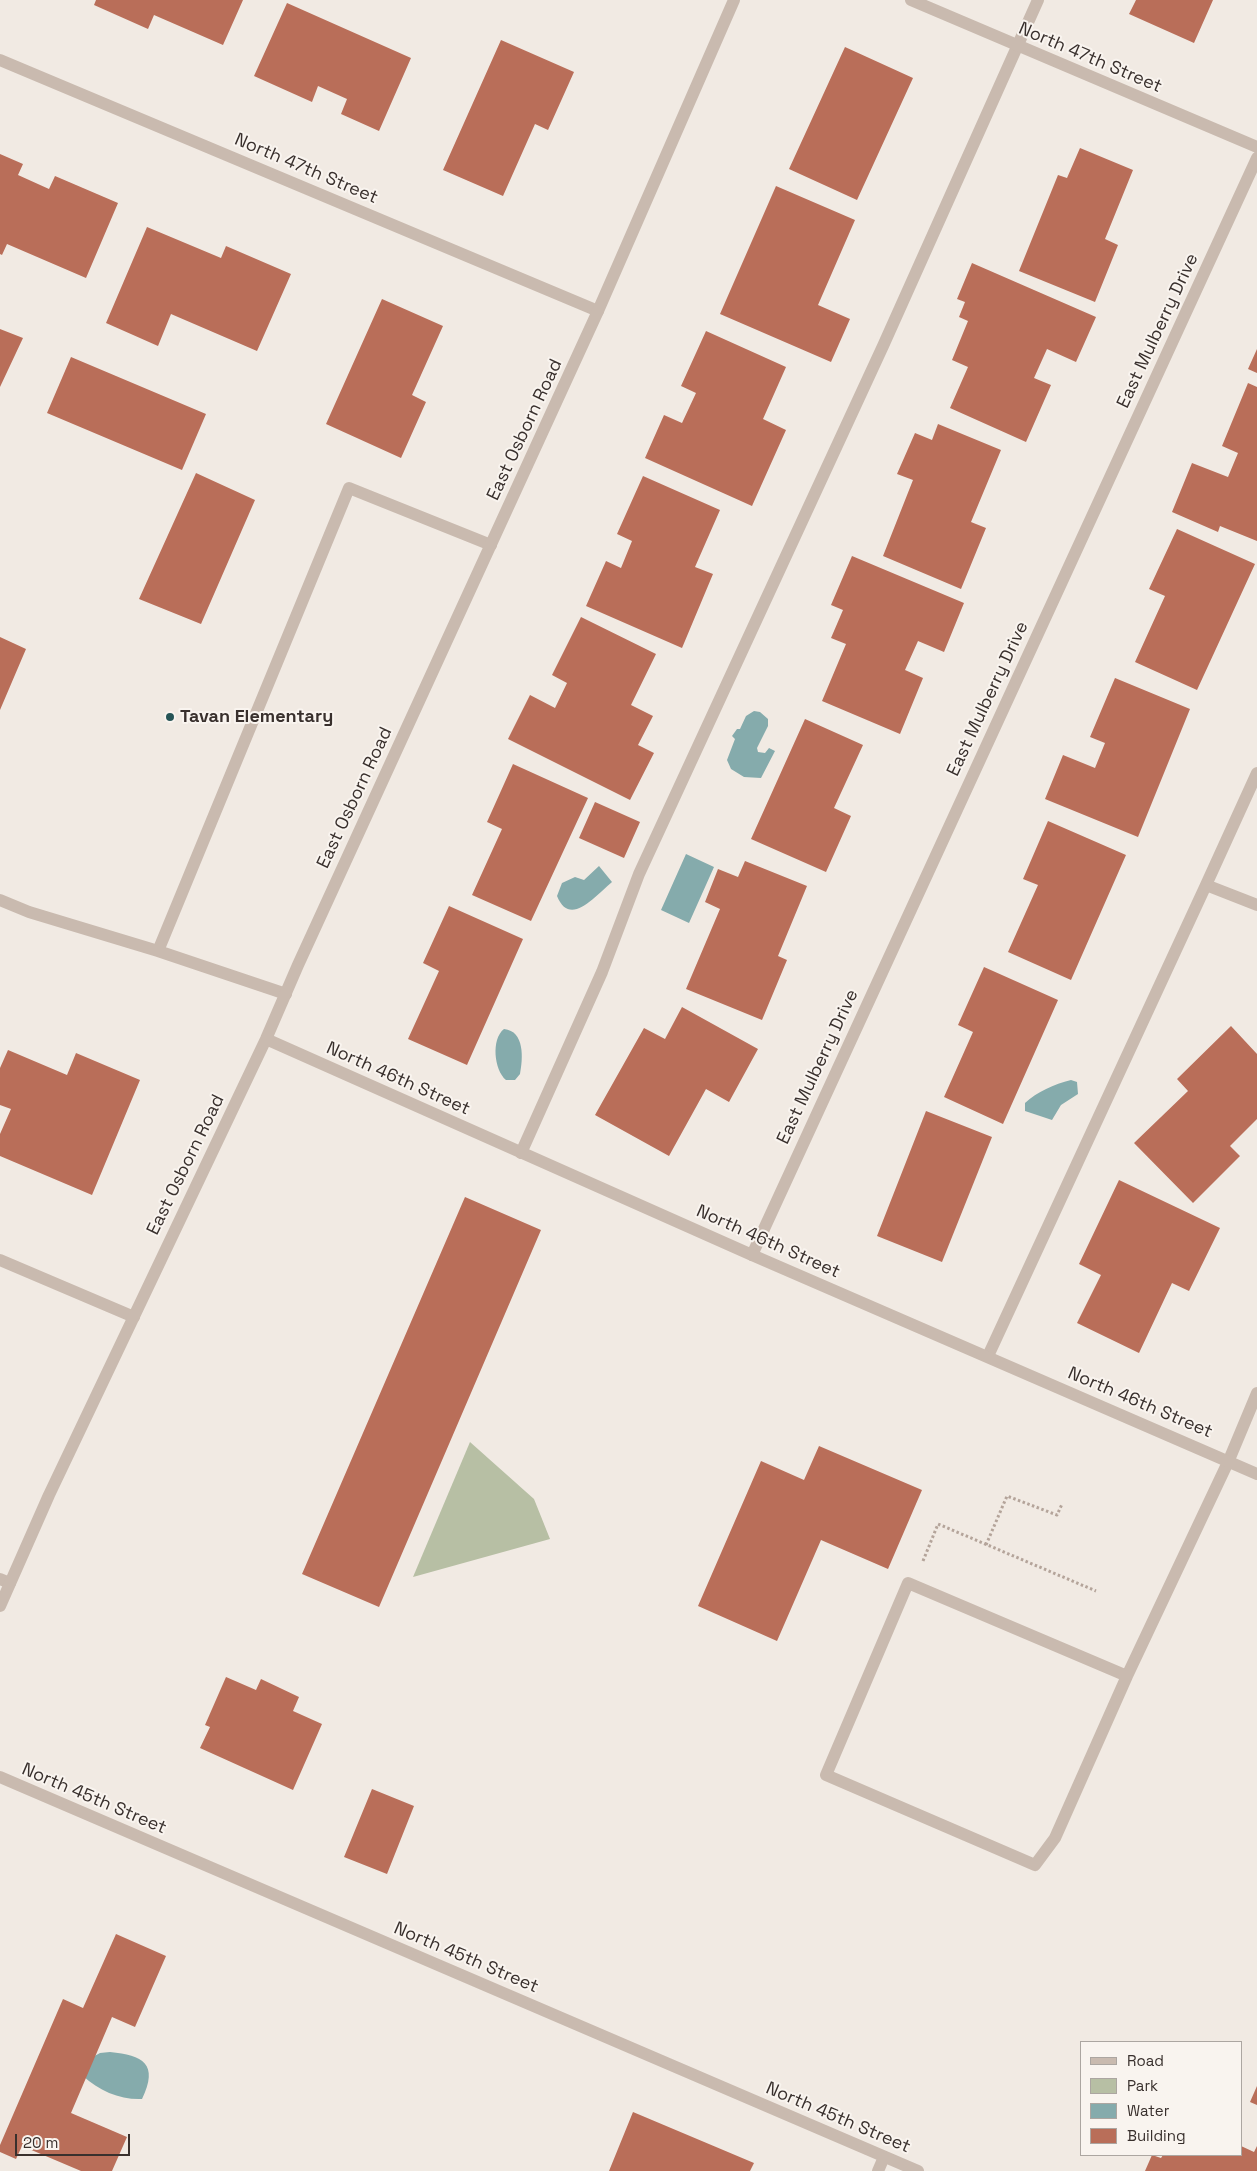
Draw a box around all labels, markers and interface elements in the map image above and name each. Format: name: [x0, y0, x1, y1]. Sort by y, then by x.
street label: North 47th Street: [1015, 18, 1165, 98]
street label: North 47th Street: [231, 129, 381, 209]
street label: East Mulberry Drive: [1113, 250, 1203, 412]
street label: East Osborn Road: [483, 356, 567, 504]
street label: East Mulberry Drive: [943, 618, 1033, 780]
place label: Tavan Elementary: [180, 706, 333, 728]
marker: Tavan Elementary: [164, 711, 176, 723]
street label: East Osborn Road: [313, 724, 397, 872]
street label: East Mulberry Drive: [773, 986, 863, 1148]
street label: North 46th Street: [323, 1038, 473, 1120]
street label: East Osborn Road: [143, 1091, 229, 1239]
street label: North 46th Street: [693, 1201, 843, 1283]
street label: North 46th Street: [1064, 1363, 1216, 1443]
street label: North 45th Street: [19, 1759, 169, 1839]
street label: North 45th Street: [391, 1918, 541, 1998]
legend: [1080, 2041, 1242, 2156]
text: Road: [1127, 2051, 1164, 2070]
text: Park: [1127, 2076, 1158, 2095]
street label: North 45th Street: [763, 2078, 913, 2158]
text: Water: [1127, 2101, 1169, 2120]
scale bar: [18, 2124, 132, 2156]
text: Building: [1127, 2126, 1186, 2145]
text: 20 m: [23, 2133, 58, 2152]

